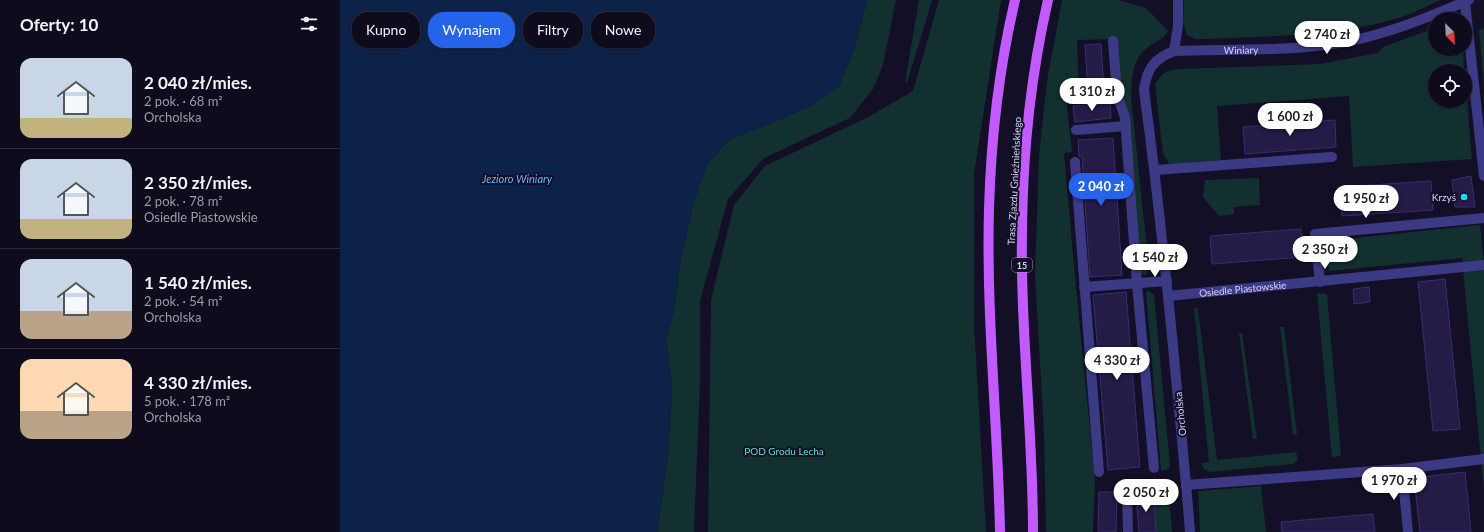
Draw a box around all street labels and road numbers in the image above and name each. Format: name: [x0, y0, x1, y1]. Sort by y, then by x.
street label: Winiary: [1224, 44, 1259, 56]
street label: Trasa Zjazdu Gnieźnieńskiego: [1005, 116, 1023, 245]
road number: 15: [1012, 258, 1032, 272]
street label: Osiedle Piastowskie: [1198, 278, 1287, 299]
street label: Orcholska: [1172, 391, 1188, 437]

